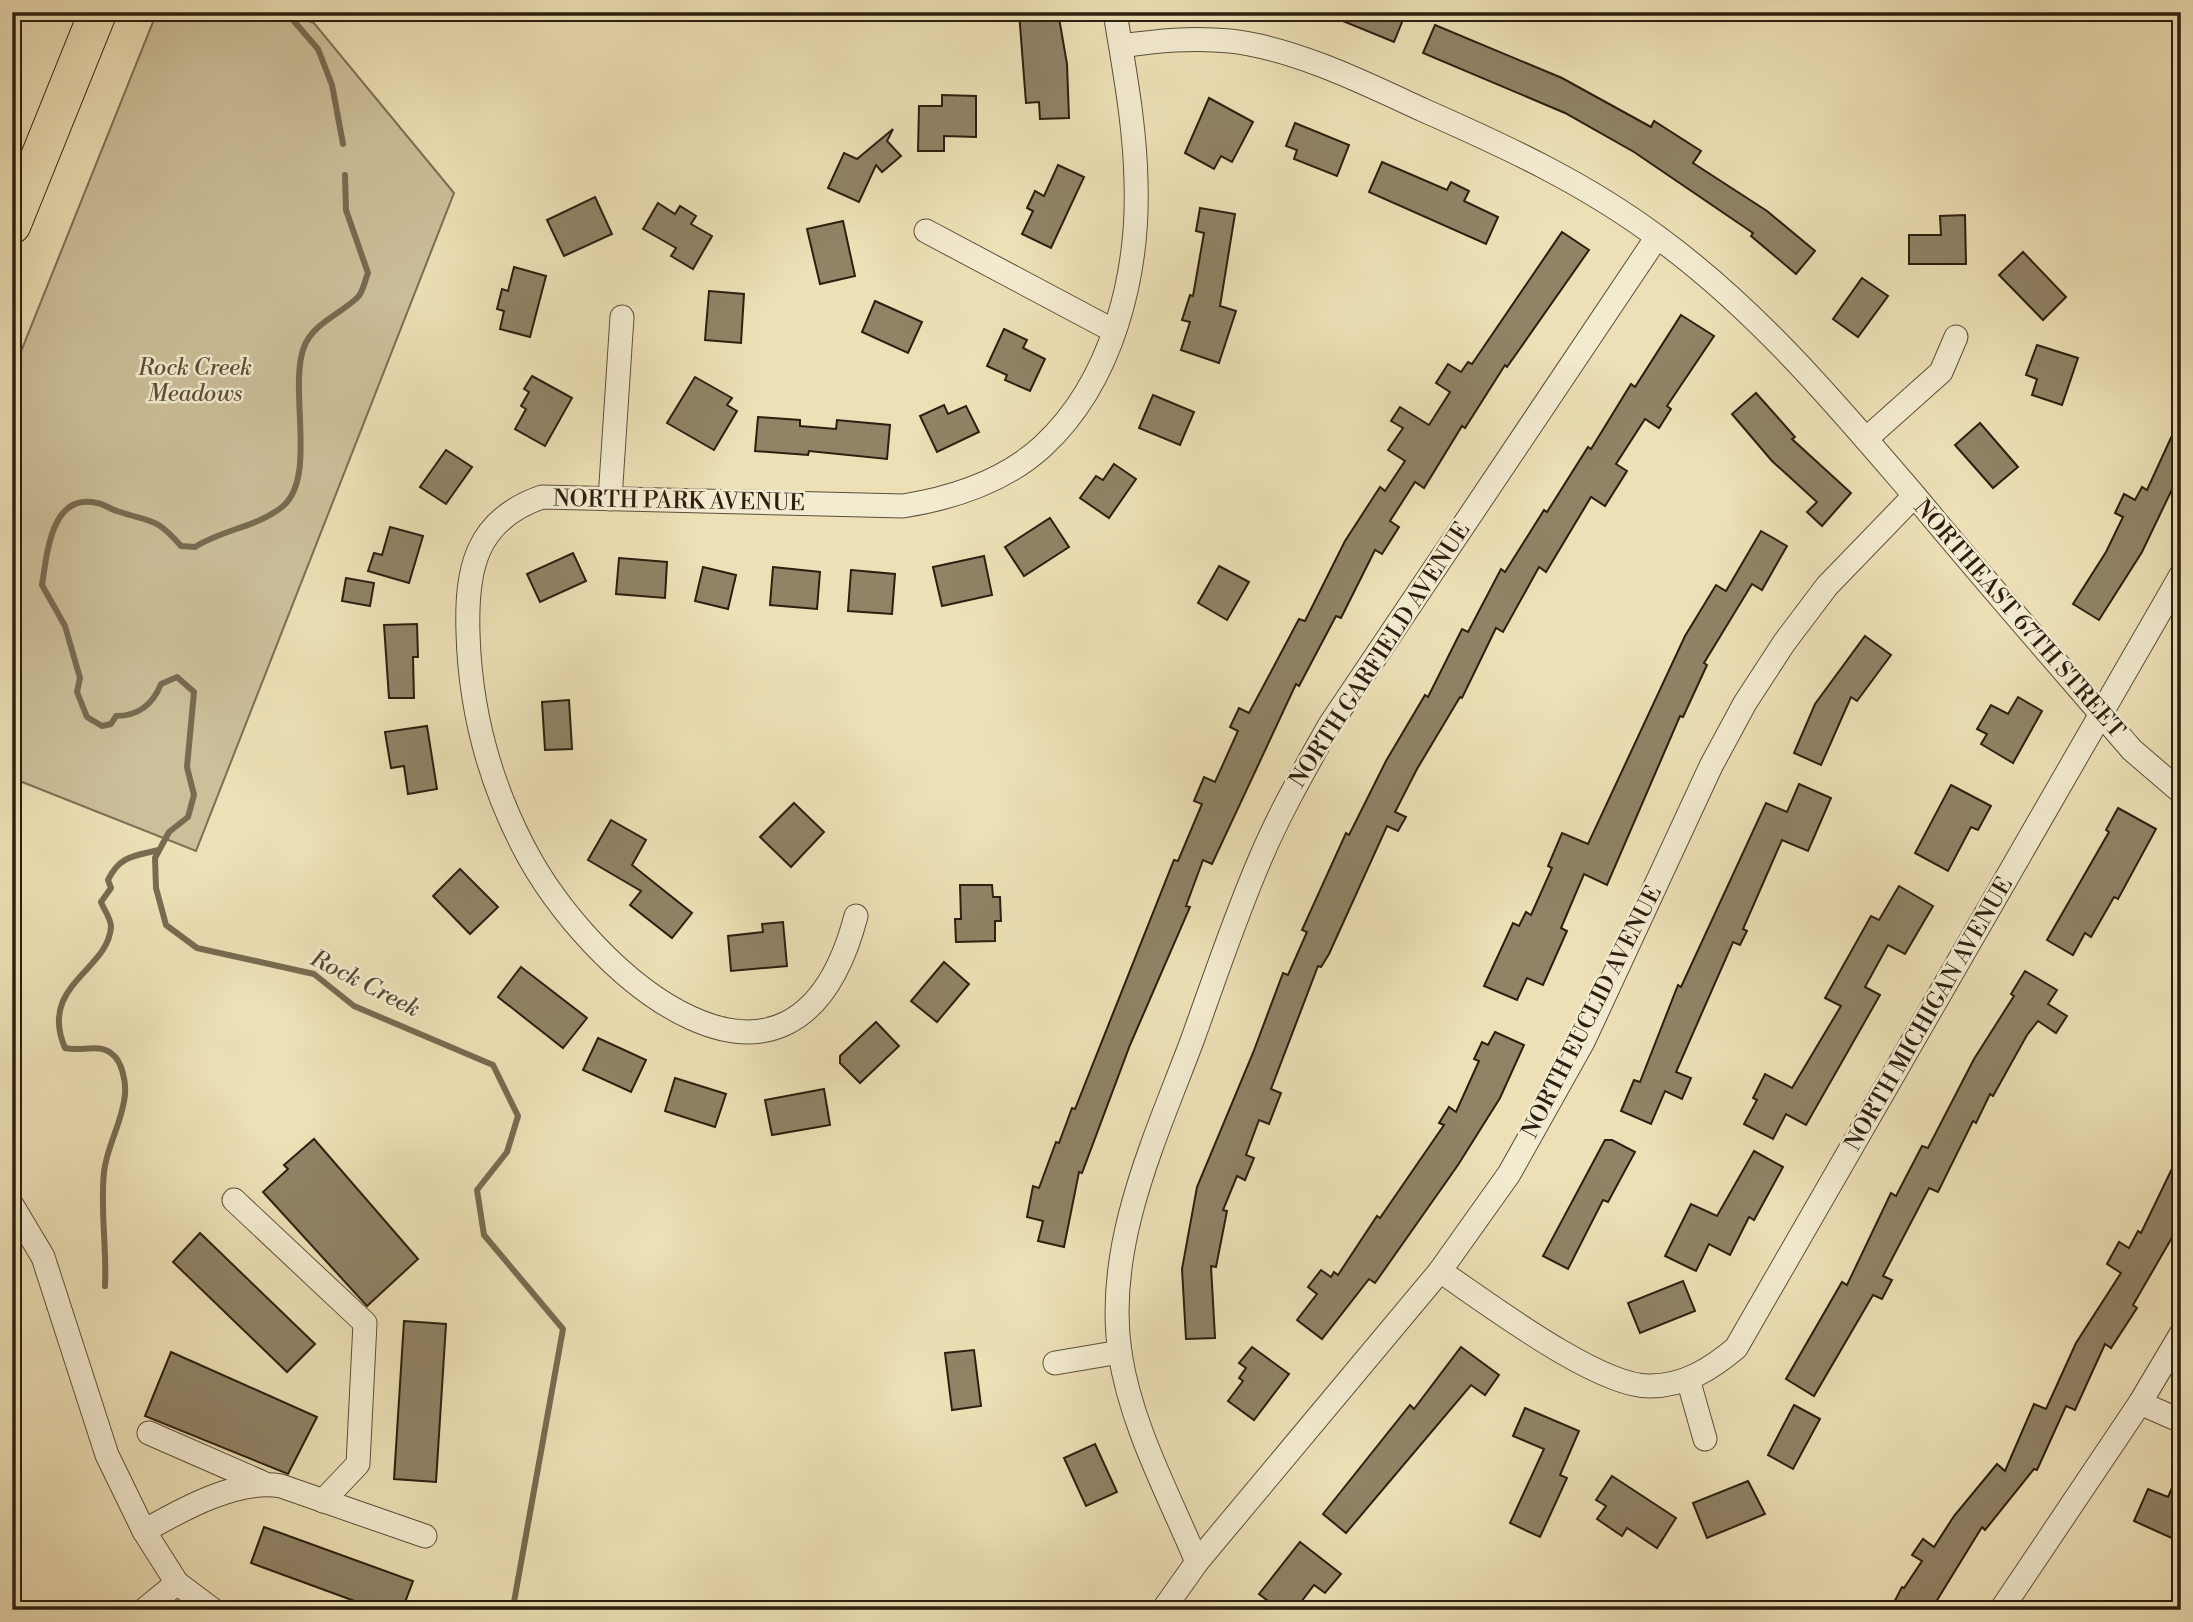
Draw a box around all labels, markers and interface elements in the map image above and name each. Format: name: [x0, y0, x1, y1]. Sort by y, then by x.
park label: Rock Creek Meadows: [137, 354, 252, 408]
street label: NORTH PARK AVENUE: [553, 485, 805, 517]
street label: NORTHEAST 67TH STREET: [1908, 494, 2130, 744]
street label: NORTH GARFIELD AVENUE: [1284, 517, 1476, 793]
street label: NORTH MICHIGAN AVENUE: [1839, 872, 2019, 1156]
street label: NORTH EUCLID AVENUE: [1516, 881, 1668, 1143]
water label: Rock Creek: [304, 943, 425, 1024]

